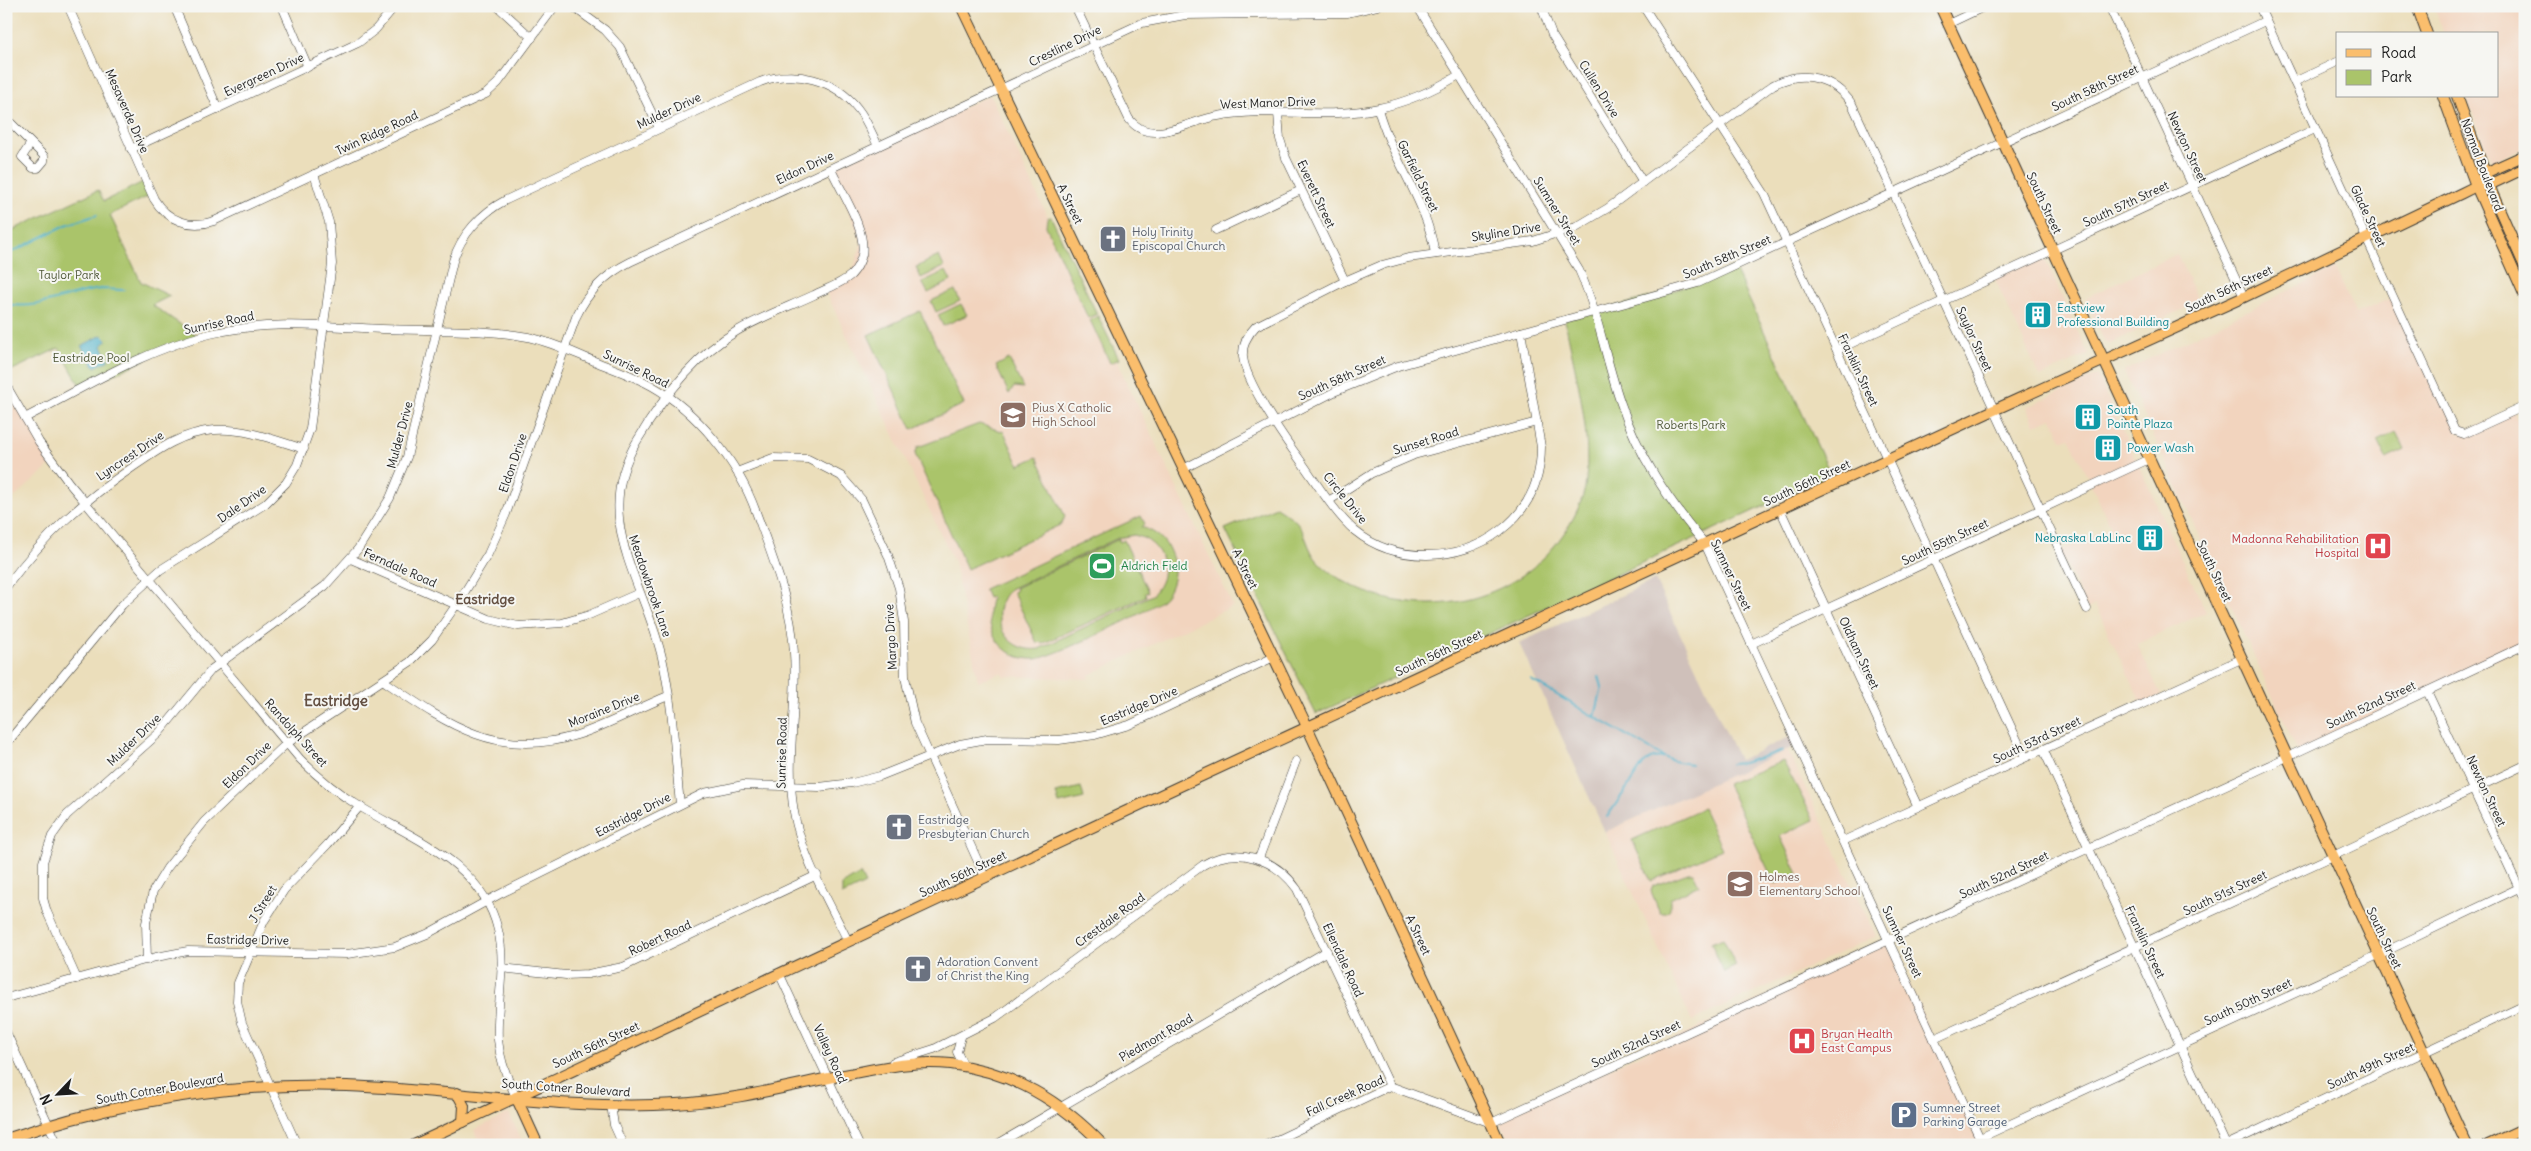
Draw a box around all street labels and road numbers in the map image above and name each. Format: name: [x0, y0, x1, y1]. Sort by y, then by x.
street label: Crestline Drive: [1026, 22, 1103, 69]
street label: Evergreen Drive: [222, 50, 306, 100]
street label: Cullen Drive: [1576, 57, 1623, 120]
street label: South 58th Street: [2049, 61, 2141, 114]
street label: Mesaverde Drive: [102, 67, 153, 155]
street label: Mulder Drive: [634, 89, 703, 132]
street label: West Manor Drive: [1220, 93, 1316, 112]
street label: Twin Ridge Road: [333, 107, 420, 158]
street label: Newton Street: [2164, 109, 2210, 185]
street label: Normal Boulevard: [2458, 116, 2507, 213]
street label: Garfield Street: [1395, 137, 1442, 214]
street label: Eldon Drive: [774, 148, 836, 187]
street label: Everett Street: [1294, 157, 1339, 230]
street label: South Street: [2024, 170, 2065, 236]
street label: Sumner Street: [1531, 174, 1584, 248]
street label: South 57th Street: [2081, 177, 2171, 230]
street label: A Street: [1054, 181, 1087, 226]
street label: Glade Street: [2348, 182, 2389, 249]
street label: Skyline Drive: [1470, 219, 1541, 244]
street label: South 58th Street: [1681, 231, 1773, 282]
street label: South 56th Street: [2183, 262, 2275, 315]
street label: Saylor Street: [1953, 304, 1996, 373]
street label: Sunrise Road: [183, 308, 255, 337]
street label: Franklin Street: [1835, 331, 1882, 408]
street label: Sunrise Road: [601, 346, 671, 391]
street label: South 58th Street: [1296, 352, 1388, 403]
street label: Mulder Drive: [383, 400, 416, 470]
street label: Sunset Road: [1391, 423, 1460, 458]
street label: Lyncrest Drive: [93, 428, 166, 484]
street label: Eldon Drive: [495, 431, 530, 494]
street label: South 56th Street: [1761, 456, 1853, 509]
street label: Circle Drive: [1320, 469, 1371, 526]
street label: Dale Drive: [215, 481, 269, 526]
street label: South 55th Street: [1899, 515, 1991, 568]
street label: Meadowbrook Lane: [626, 533, 675, 639]
street label: Sumner Street: [1708, 537, 1755, 613]
street label: South Street: [2194, 538, 2235, 604]
street label: Ferndale Road: [361, 545, 439, 590]
street label: A Street: [1229, 546, 1262, 591]
street label: Margo Drive: [881, 604, 900, 670]
street label: Oldham Street: [1836, 614, 1883, 691]
street label: South 56th Street: [1393, 626, 1485, 679]
street label: South 52nd Street: [2324, 677, 2418, 732]
street label: Eastridge Drive: [1098, 683, 1180, 729]
street label: Moraine Drive: [566, 688, 642, 731]
street label: Randolph Street: [262, 696, 331, 770]
street label: Mulder Drive: [104, 710, 164, 769]
street label: South 53rd Street: [1991, 713, 2083, 766]
street label: Sunrise Road: [773, 717, 790, 789]
street label: Eldon Drive: [219, 738, 274, 791]
street label: Newton Street: [2463, 753, 2509, 829]
street label: Eastridge Drive: [593, 789, 673, 840]
street label: South 56th Street: [917, 847, 1009, 900]
street label: South 52nd Street: [1957, 847, 2051, 902]
street label: South 51st Street: [2181, 867, 2269, 918]
street label: J Street: [246, 882, 280, 925]
street label: Crestdale Road: [1072, 889, 1147, 950]
street label: Franklin Street: [2122, 903, 2169, 980]
street label: Sumner Street: [1879, 904, 1926, 980]
street label: South Street: [2364, 905, 2405, 971]
street label: A Street: [1403, 912, 1434, 957]
street label: Robert Road: [626, 917, 693, 959]
street label: Ellendale Road: [1320, 920, 1367, 999]
street label: Eastridge Drive: [207, 931, 289, 948]
street label: South 50th Street: [2202, 975, 2294, 1028]
street label: Piedmont Road: [1116, 1010, 1195, 1065]
street label: South 52nd Street: [1589, 1016, 1683, 1071]
street label: South 56th Street: [550, 1018, 642, 1071]
street label: Valley Road: [810, 1022, 851, 1086]
street label: South 49th Street: [2325, 1039, 2417, 1092]
street label: South Cotner Boulevard: [95, 1070, 225, 1107]
street label: Fall Creek Road: [1303, 1072, 1386, 1119]
street label: South Cotner Boulevard: [501, 1076, 631, 1099]

